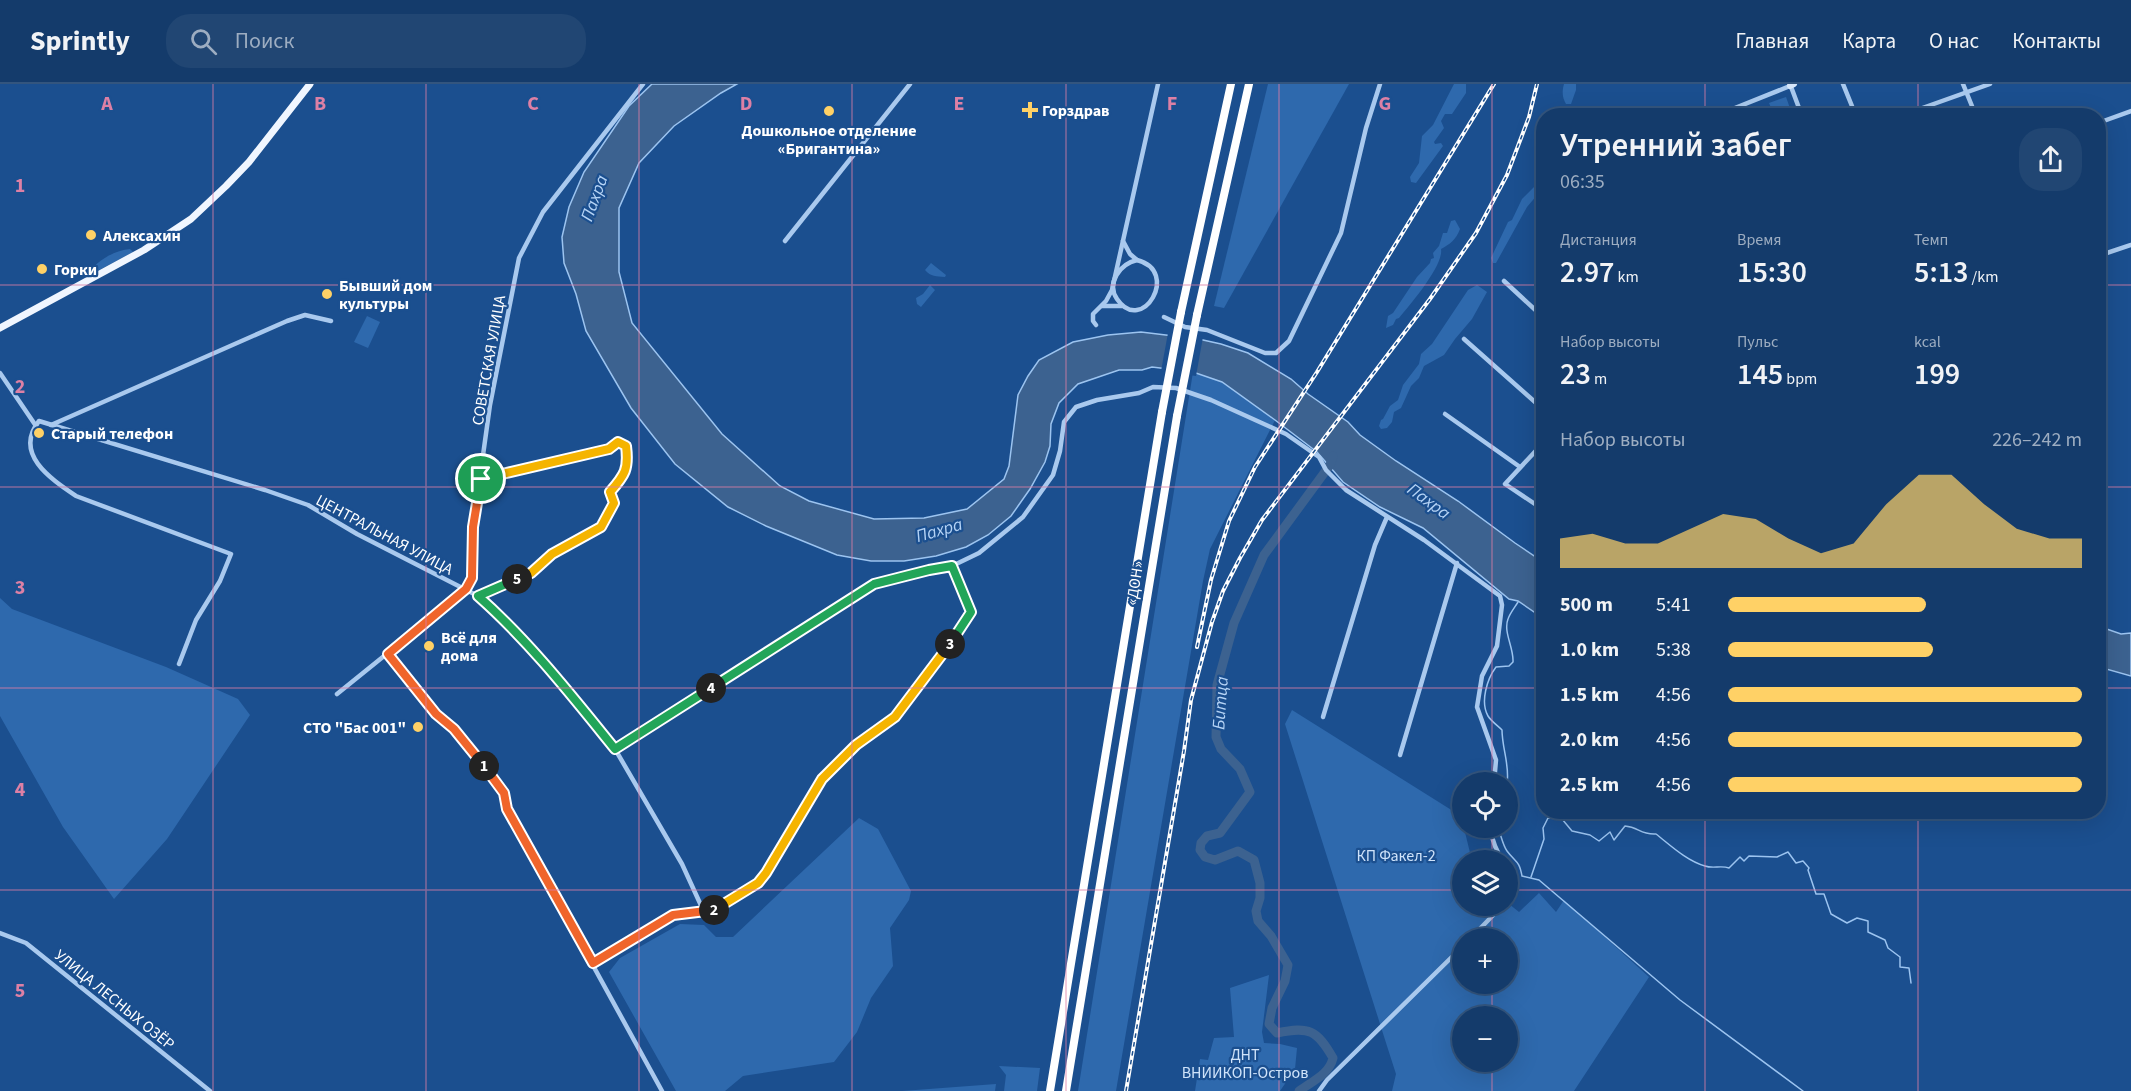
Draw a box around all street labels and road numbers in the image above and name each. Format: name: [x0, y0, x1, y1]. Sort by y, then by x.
street label: СОВЕТСКАЯ УЛИЦА: [467, 293, 511, 427]
street label: ЦЕНТРАЛЬНАЯ УЛИЦА: [312, 489, 457, 581]
street label: «ДОН»: [1121, 559, 1149, 607]
street label: УЛИЦА ЛЕСНЫХ ОЗЁР: [50, 944, 179, 1055]

